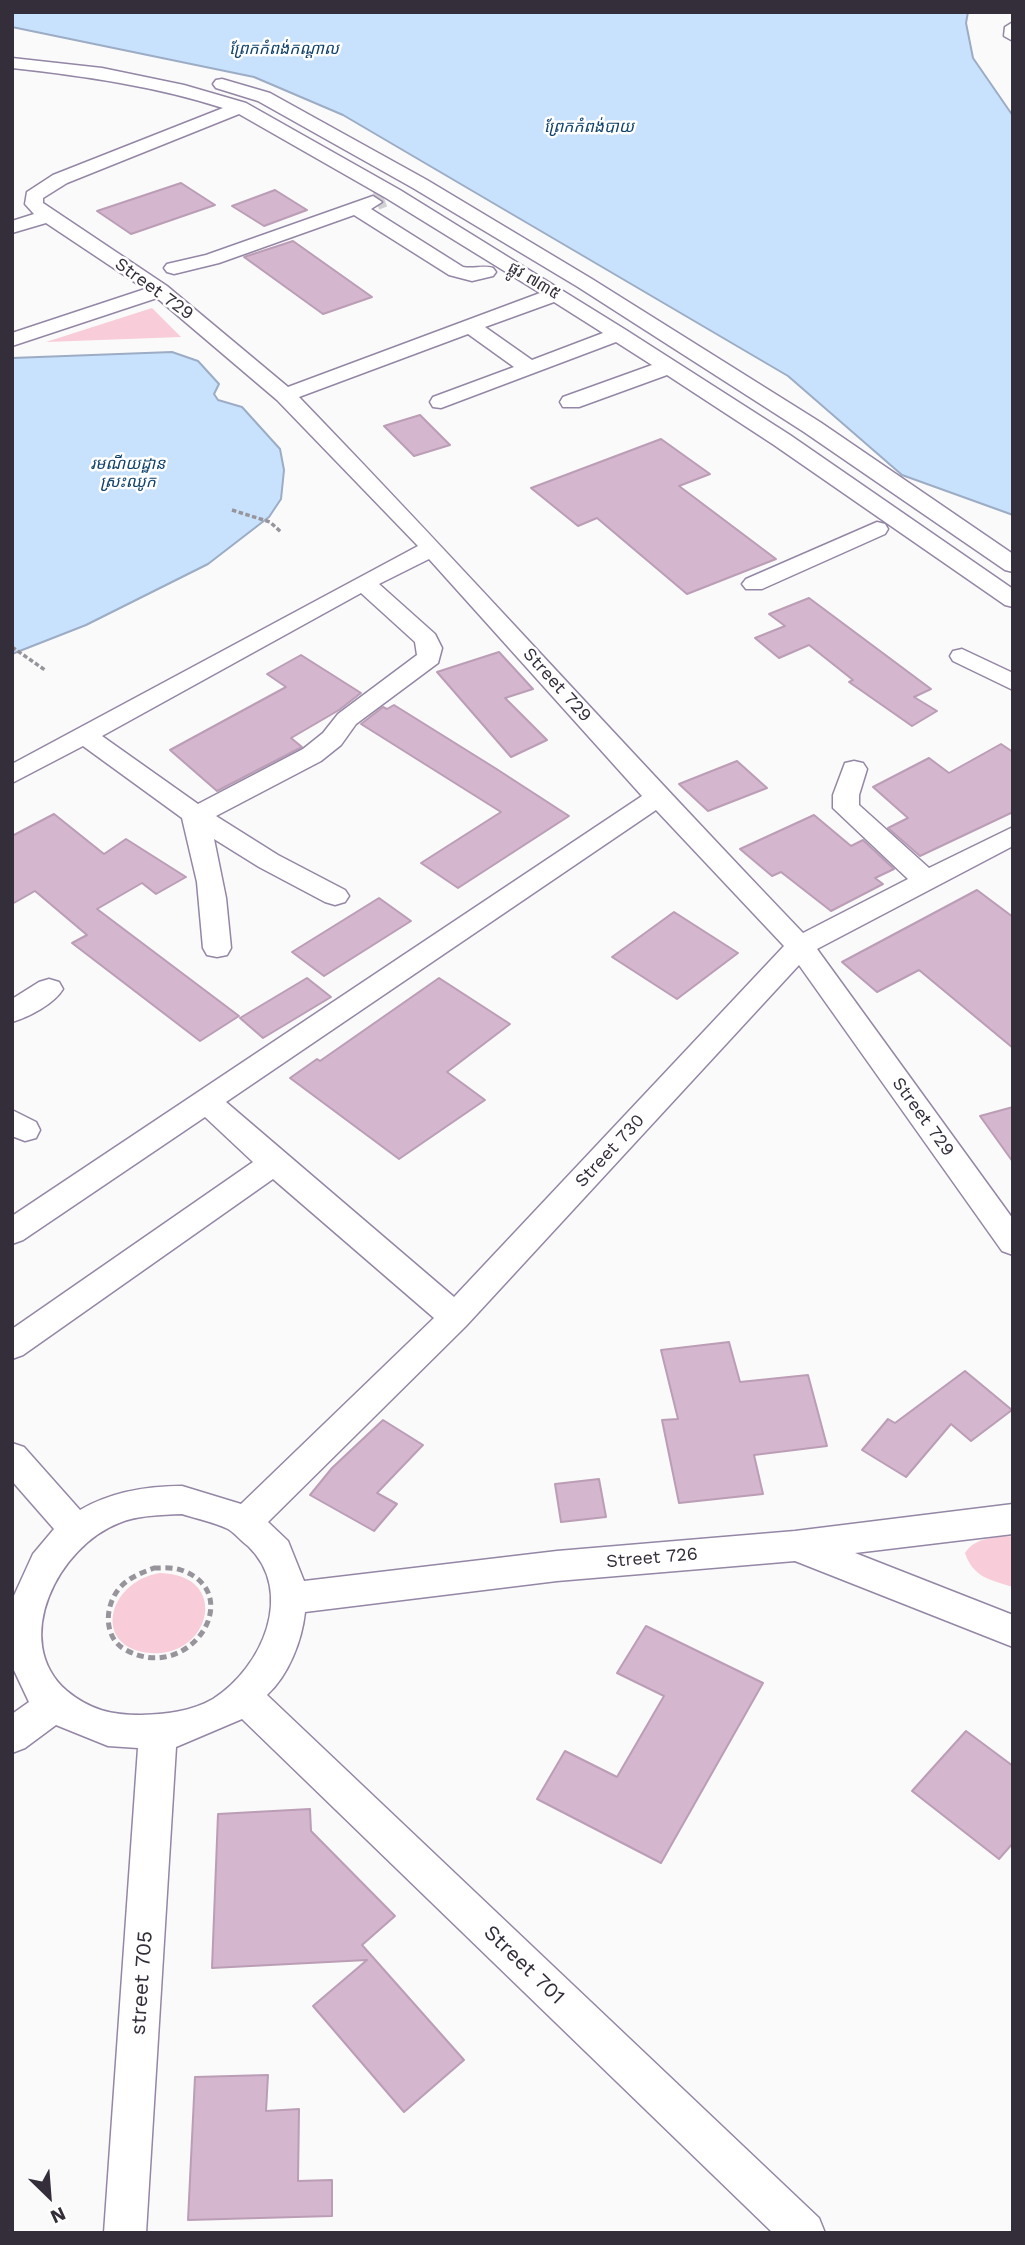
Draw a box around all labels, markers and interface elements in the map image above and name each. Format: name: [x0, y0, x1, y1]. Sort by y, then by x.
water label: ព្រែកកំពង់កណ្តាល: [229, 39, 339, 59]
water label: ព្រែកកំពង់បាយ: [544, 117, 634, 137]
street label: Street 729: [110, 253, 198, 325]
street label: ផ្លូវ ៧៣៥: [505, 258, 563, 304]
water label: រមណីយដ្ឋាន ស្រះឈូក: [91, 454, 165, 492]
street label: Street 729: [518, 644, 596, 726]
street label: Street 729: [887, 1073, 959, 1161]
street label: Street 730: [571, 1110, 649, 1192]
street label: Street 726: [605, 1543, 699, 1573]
street label: Street 701: [478, 1920, 570, 2010]
street label: street 705: [126, 1930, 158, 2036]
north arrow: [14, 2161, 84, 2231]
text: N: [47, 2202, 69, 2229]

